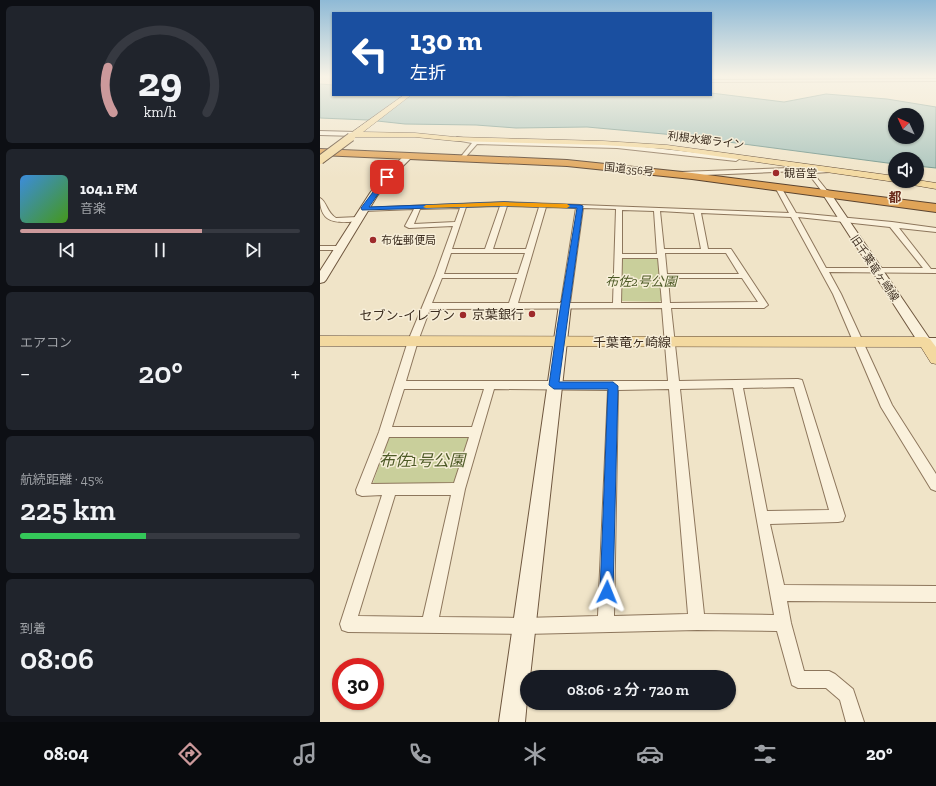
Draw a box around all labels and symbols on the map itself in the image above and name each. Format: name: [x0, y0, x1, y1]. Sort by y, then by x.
north arrow: [888, 108, 924, 144]
street label: 利根水郷ライン: [667, 129, 745, 152]
pin: [370, 160, 404, 194]
street label: 国道356号: [603, 160, 654, 179]
place label: 観音堂: [784, 167, 817, 180]
marker: 観音堂: [771, 168, 781, 178]
district label: 都: [888, 190, 902, 205]
street label: 旧千葉竜ヶ崎線: [848, 233, 902, 304]
place label: 布佐郵便局: [381, 234, 436, 247]
marker: 布佐郵便局: [368, 235, 378, 245]
park label: 布佐2号公園: [605, 274, 679, 289]
place label: 京葉銀行: [472, 307, 524, 322]
place label: セブン-イレブン: [359, 308, 455, 323]
marker: 京葉銀行: [527, 309, 537, 319]
marker: セブン-イレブン: [458, 310, 468, 320]
street label: 千葉竜ヶ崎線: [593, 335, 671, 350]
park label: 布佐1号公園: [379, 451, 467, 470]
position arrow: [586, 571, 628, 613]
speed limit sign: 30: [332, 658, 384, 710]

